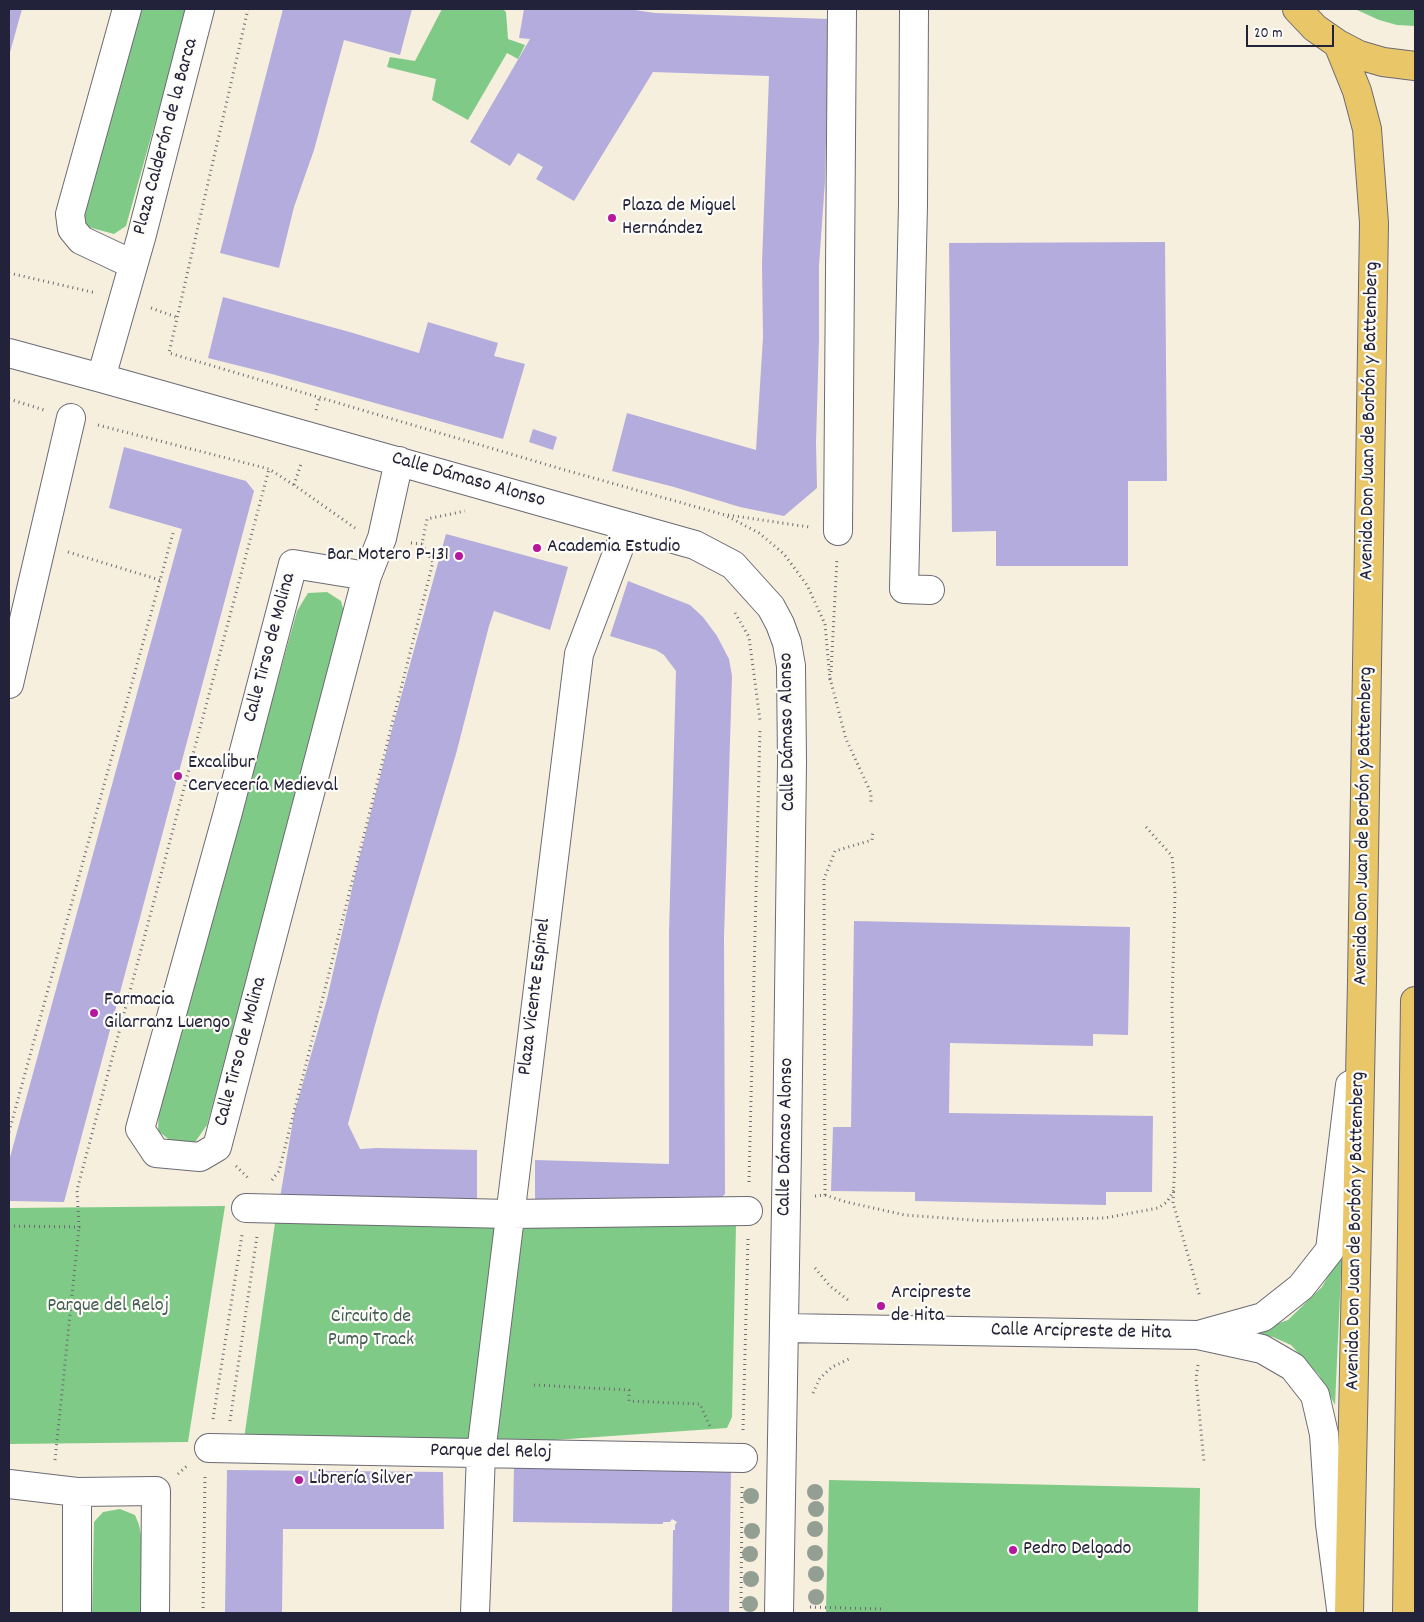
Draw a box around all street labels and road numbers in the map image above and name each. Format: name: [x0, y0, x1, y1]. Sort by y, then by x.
street label: Plaza Calderón de la Barca: [129, 36, 205, 238]
street label: Avenida Don Juan de Borbón y Battemberg: [1356, 261, 1386, 581]
street label: Calle Dámaso Alonso: [388, 448, 548, 514]
street label: Calle Tirso de Molina: [240, 571, 302, 725]
street label: Calle Dámaso Alonso: [776, 652, 802, 812]
street label: Avenida Don Juan de Borbón y Battemberg: [1350, 666, 1380, 986]
street label: Plaza Vicente Espinel: [514, 917, 558, 1077]
street label: Calle Tirso de Molina: [211, 975, 273, 1129]
street label: Calle Dámaso Alonso: [774, 1057, 800, 1217]
street label: Avenida Don Juan de Borbón y Battemberg: [1342, 1071, 1372, 1391]
street label: Calle Arcipreste de Hita: [991, 1319, 1171, 1347]
street label: Parque del Reloj: [430, 1440, 552, 1466]

